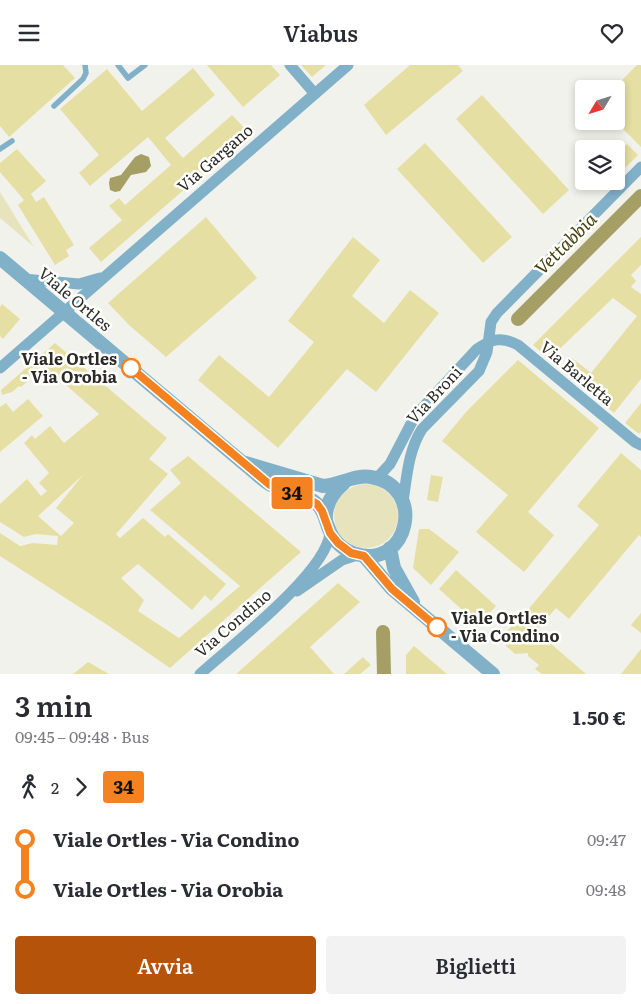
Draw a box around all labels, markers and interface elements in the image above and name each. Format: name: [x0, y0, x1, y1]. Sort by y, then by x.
text: Viabus: [283, 16, 358, 49]
icon: menu: [15, 19, 43, 47]
icon: heart: [598, 19, 626, 47]
north arrow: [575, 80, 625, 130]
map controls: [575, 80, 625, 190]
street label: Via Gargano: [171, 117, 258, 197]
button: layers: [575, 140, 625, 190]
water label: Vettabbia: [528, 205, 603, 280]
street label: Viale Ortles: [34, 260, 117, 336]
street label: Via Barletta: [536, 334, 620, 410]
place label: Viale Ortles - Via Orobia: [21, 346, 118, 388]
marker: Viale Ortles - Via Orobia: [121, 358, 141, 378]
street label: Via Broni: [400, 360, 467, 429]
line badge: 34: [270, 477, 314, 509]
text: 34: [282, 479, 302, 506]
street label: Via Condino: [189, 582, 276, 662]
place label: Viale Ortles - Via Condino: [451, 605, 559, 647]
marker: Viale Ortles - Via Condino: [427, 617, 447, 637]
text: 3 min: [15, 684, 93, 726]
text: 1.50 €: [573, 703, 626, 731]
text: 09:45 – 09:48 · Bus: [15, 724, 149, 748]
icon: walk: [15, 773, 43, 801]
icon: forward: [67, 773, 95, 801]
text: 34: [113, 773, 134, 800]
text: 2: [51, 775, 59, 799]
text: Viale Ortles - Via Condino: [53, 825, 299, 853]
text: 09:47: [587, 827, 626, 851]
text: Viale Ortles - Via Orobia: [53, 875, 283, 903]
text: 09:48: [586, 877, 626, 901]
button: Avvia: [15, 936, 316, 994]
button: Biglietti: [326, 936, 626, 994]

